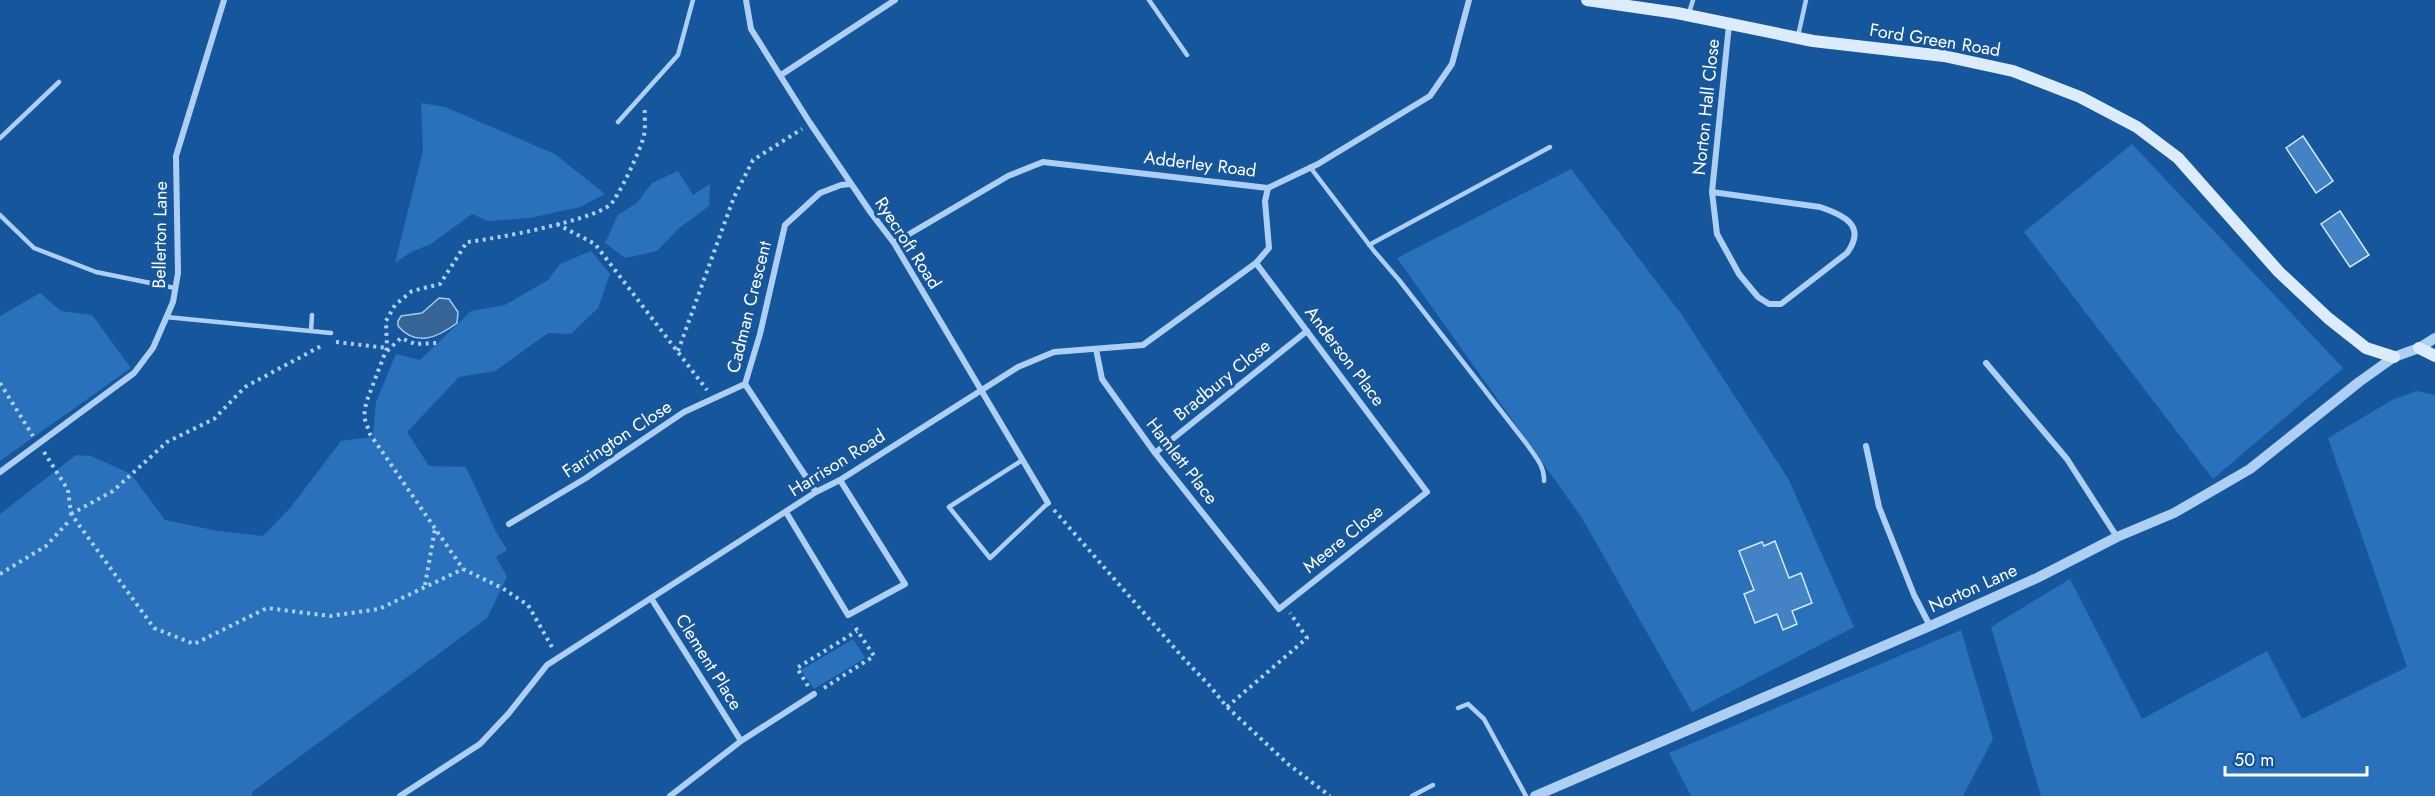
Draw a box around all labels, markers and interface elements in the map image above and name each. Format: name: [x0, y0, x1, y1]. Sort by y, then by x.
street label: Ford Green Road: [1868, 17, 2002, 63]
street label: Norton Hall Close: [1686, 38, 1726, 176]
street label: Adderley Road: [1142, 144, 1258, 184]
street label: Bellerton Lane: [146, 181, 174, 289]
street label: Ryecroft Road: [868, 192, 948, 294]
street label: Cadman Crescent: [720, 238, 778, 376]
street label: Anderson Place: [1299, 300, 1391, 412]
street label: Bradbury Close: [1168, 333, 1276, 427]
street label: Farrington Close: [557, 394, 677, 484]
street label: Hamlett Place: [1140, 412, 1224, 510]
street label: Harrison Road: [784, 423, 890, 503]
street label: Meere Close: [1297, 499, 1389, 579]
street label: Norton Lane: [1925, 557, 2021, 619]
street label: Clement Place: [669, 609, 749, 715]
scale bar: [2225, 739, 2368, 777]
text: 50 m: [2234, 747, 2274, 773]

